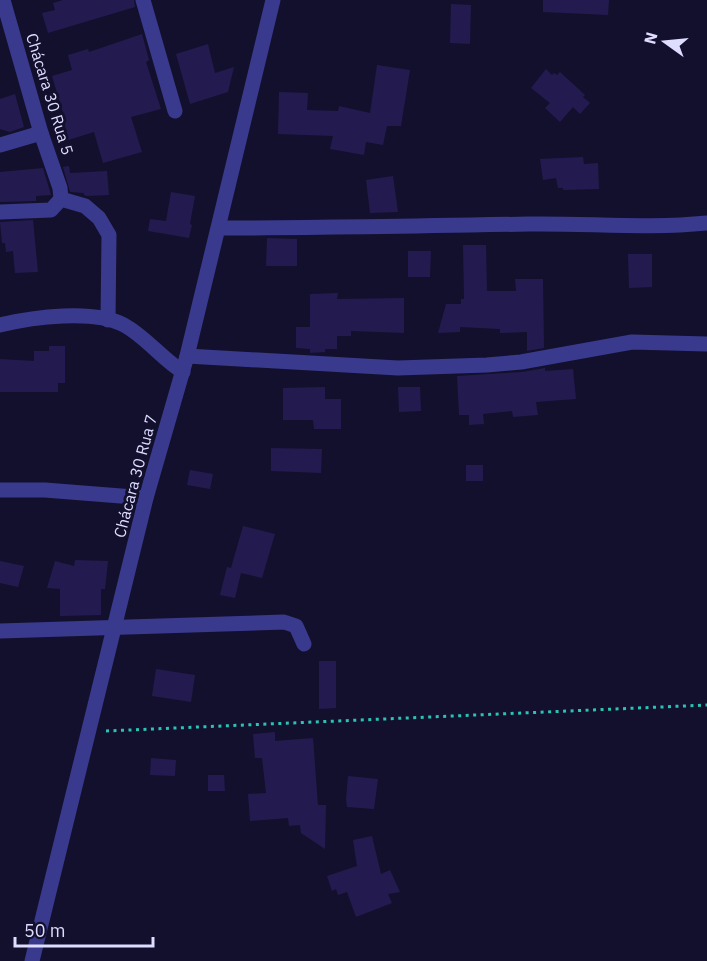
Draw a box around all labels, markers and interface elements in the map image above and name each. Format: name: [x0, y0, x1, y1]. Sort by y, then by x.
north arrow: [635, 12, 695, 72]
text: N: [639, 30, 662, 46]
street label: Chácara 30 Rua 5: [22, 31, 78, 157]
street label: Chácara 30 Rua 7: [109, 412, 161, 540]
scale bar: [15, 910, 153, 948]
text: 50 m: [24, 919, 66, 942]

